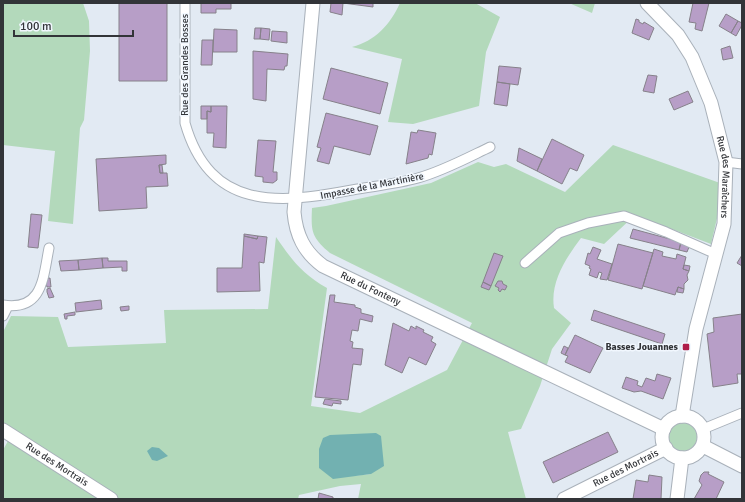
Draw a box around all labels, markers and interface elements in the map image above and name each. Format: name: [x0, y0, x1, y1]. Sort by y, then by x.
scale bar: [14, 12, 133, 38]
street label: Rue des Grandes Bosses: [179, 13, 191, 116]
text: 100 m: [20, 19, 52, 34]
street label: Rue des Maraîchers: [714, 134, 732, 219]
street label: Impasse de la Martinière: [319, 170, 425, 202]
street label: Rue du Fonteny: [338, 269, 403, 308]
place label: Basses Jouannes: [605, 341, 679, 353]
marker: Basses Jouannes: [681, 342, 691, 352]
street label: Rue des Mortrais: [23, 440, 91, 489]
street label: Rue des Mortrais: [591, 446, 661, 490]

